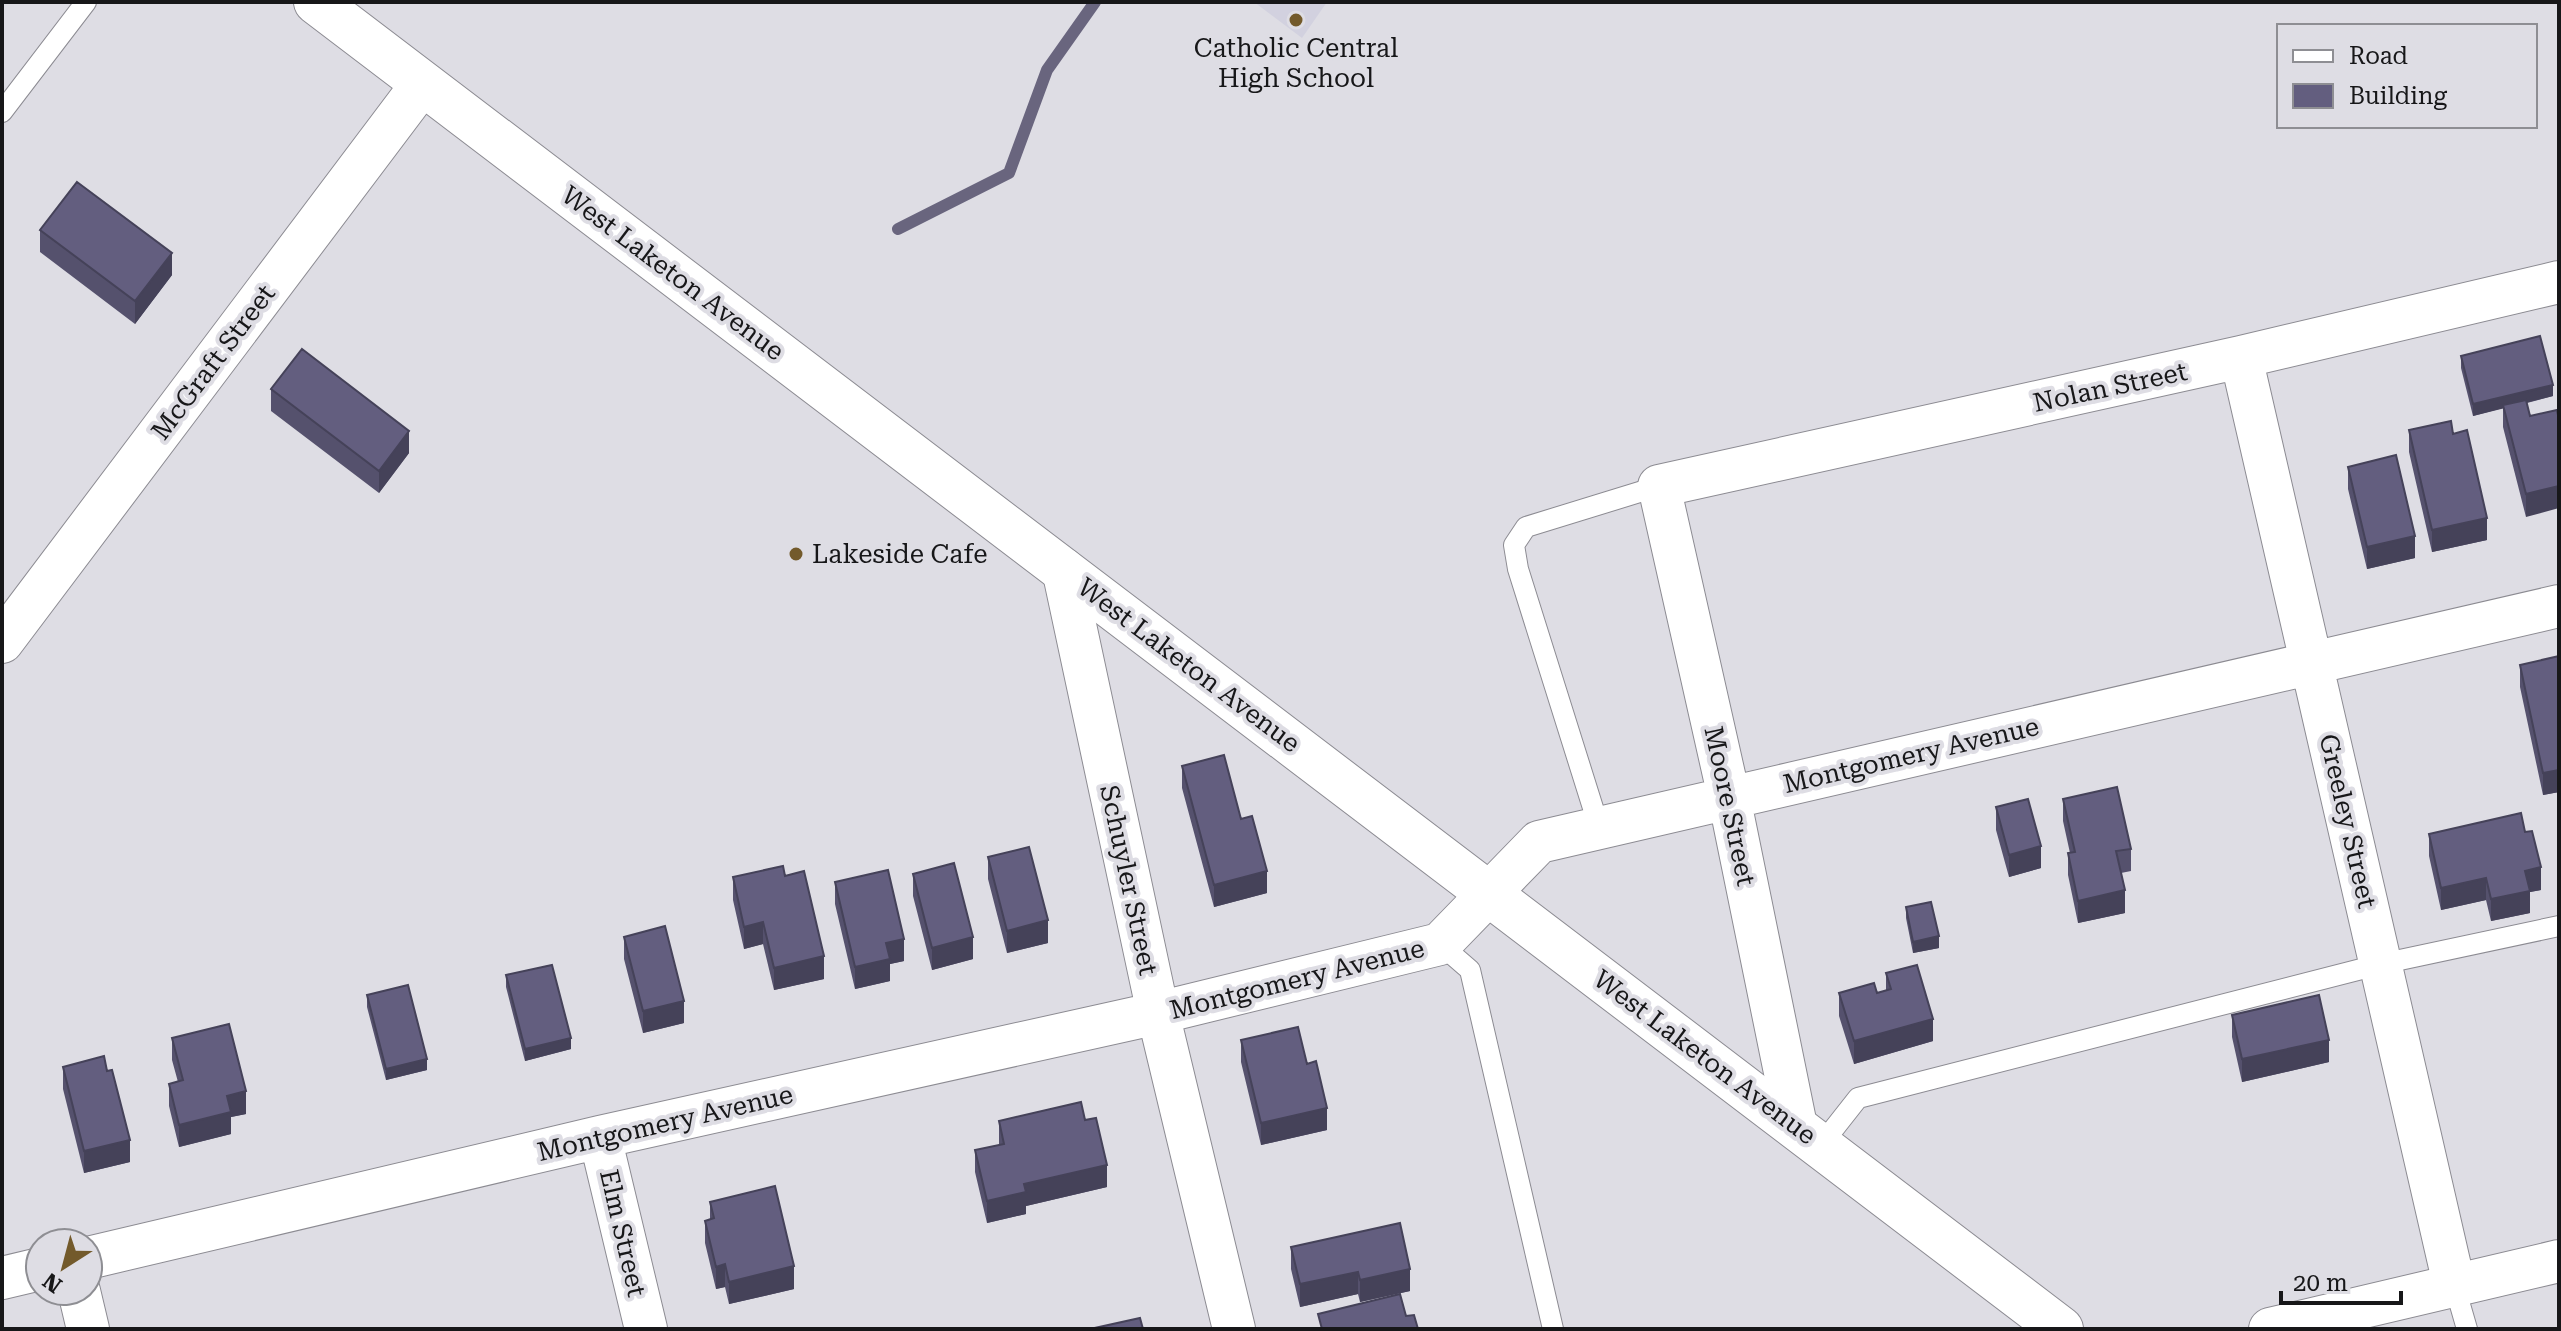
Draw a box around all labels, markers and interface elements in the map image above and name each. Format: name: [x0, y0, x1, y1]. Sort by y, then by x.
marker: Catholic Central High School: [1287, 11, 1305, 29]
legend: [2277, 24, 2537, 128]
place label: Catholic Central High School: [1194, 33, 1398, 93]
text: Road: [2349, 42, 2408, 70]
text: Building: [2349, 82, 2447, 110]
street label: West Laketon Avenue: [556, 180, 790, 366]
street label: McGraft Street: [145, 278, 281, 445]
street label: Nolan Street: [2030, 356, 2190, 418]
place label: Lakeside Cafe: [812, 539, 988, 569]
marker: Lakeside Cafe: [787, 545, 805, 563]
street label: West Laketon Avenue: [1072, 572, 1306, 758]
street label: Montgomery Avenue: [1780, 711, 2042, 799]
street label: Moore Street: [1698, 724, 1762, 889]
street label: Greeley Street: [2313, 731, 2383, 911]
street label: Schuyler Street: [1094, 782, 1164, 978]
street label: Montgomery Avenue: [1167, 933, 1427, 1025]
street label: West Laketon Avenue: [1588, 964, 1822, 1150]
street label: Montgomery Avenue: [534, 1079, 796, 1167]
street label: Elm Street: [594, 1167, 652, 1300]
north arrow: [24, 1227, 104, 1307]
scale bar: [2281, 1255, 2401, 1305]
text: N: [38, 1268, 67, 1298]
text: 20 m: [2293, 1269, 2348, 1297]

